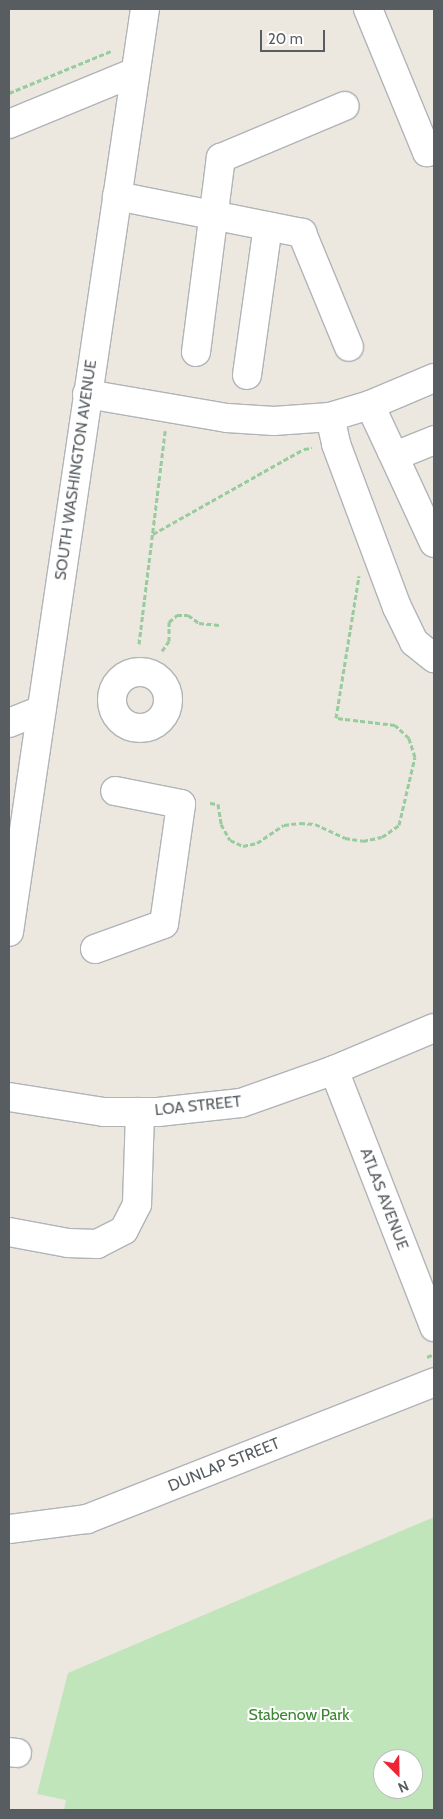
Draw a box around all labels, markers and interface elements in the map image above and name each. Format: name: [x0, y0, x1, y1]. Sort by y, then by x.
scale bar: [263, 20, 328, 52]
text: 20 m: [268, 30, 303, 48]
street label: SOUTH WASHINGTON AVENUE: [51, 359, 101, 581]
street label: LOA STREET: [154, 1092, 242, 1120]
street label: ATLAS AVENUE: [356, 1145, 412, 1253]
street label: DUNLAP STREET: [165, 1434, 283, 1496]
park label: Stabenow Park: [249, 1705, 349, 1725]
north arrow: [373, 1749, 423, 1799]
text: N: [395, 1777, 412, 1797]

